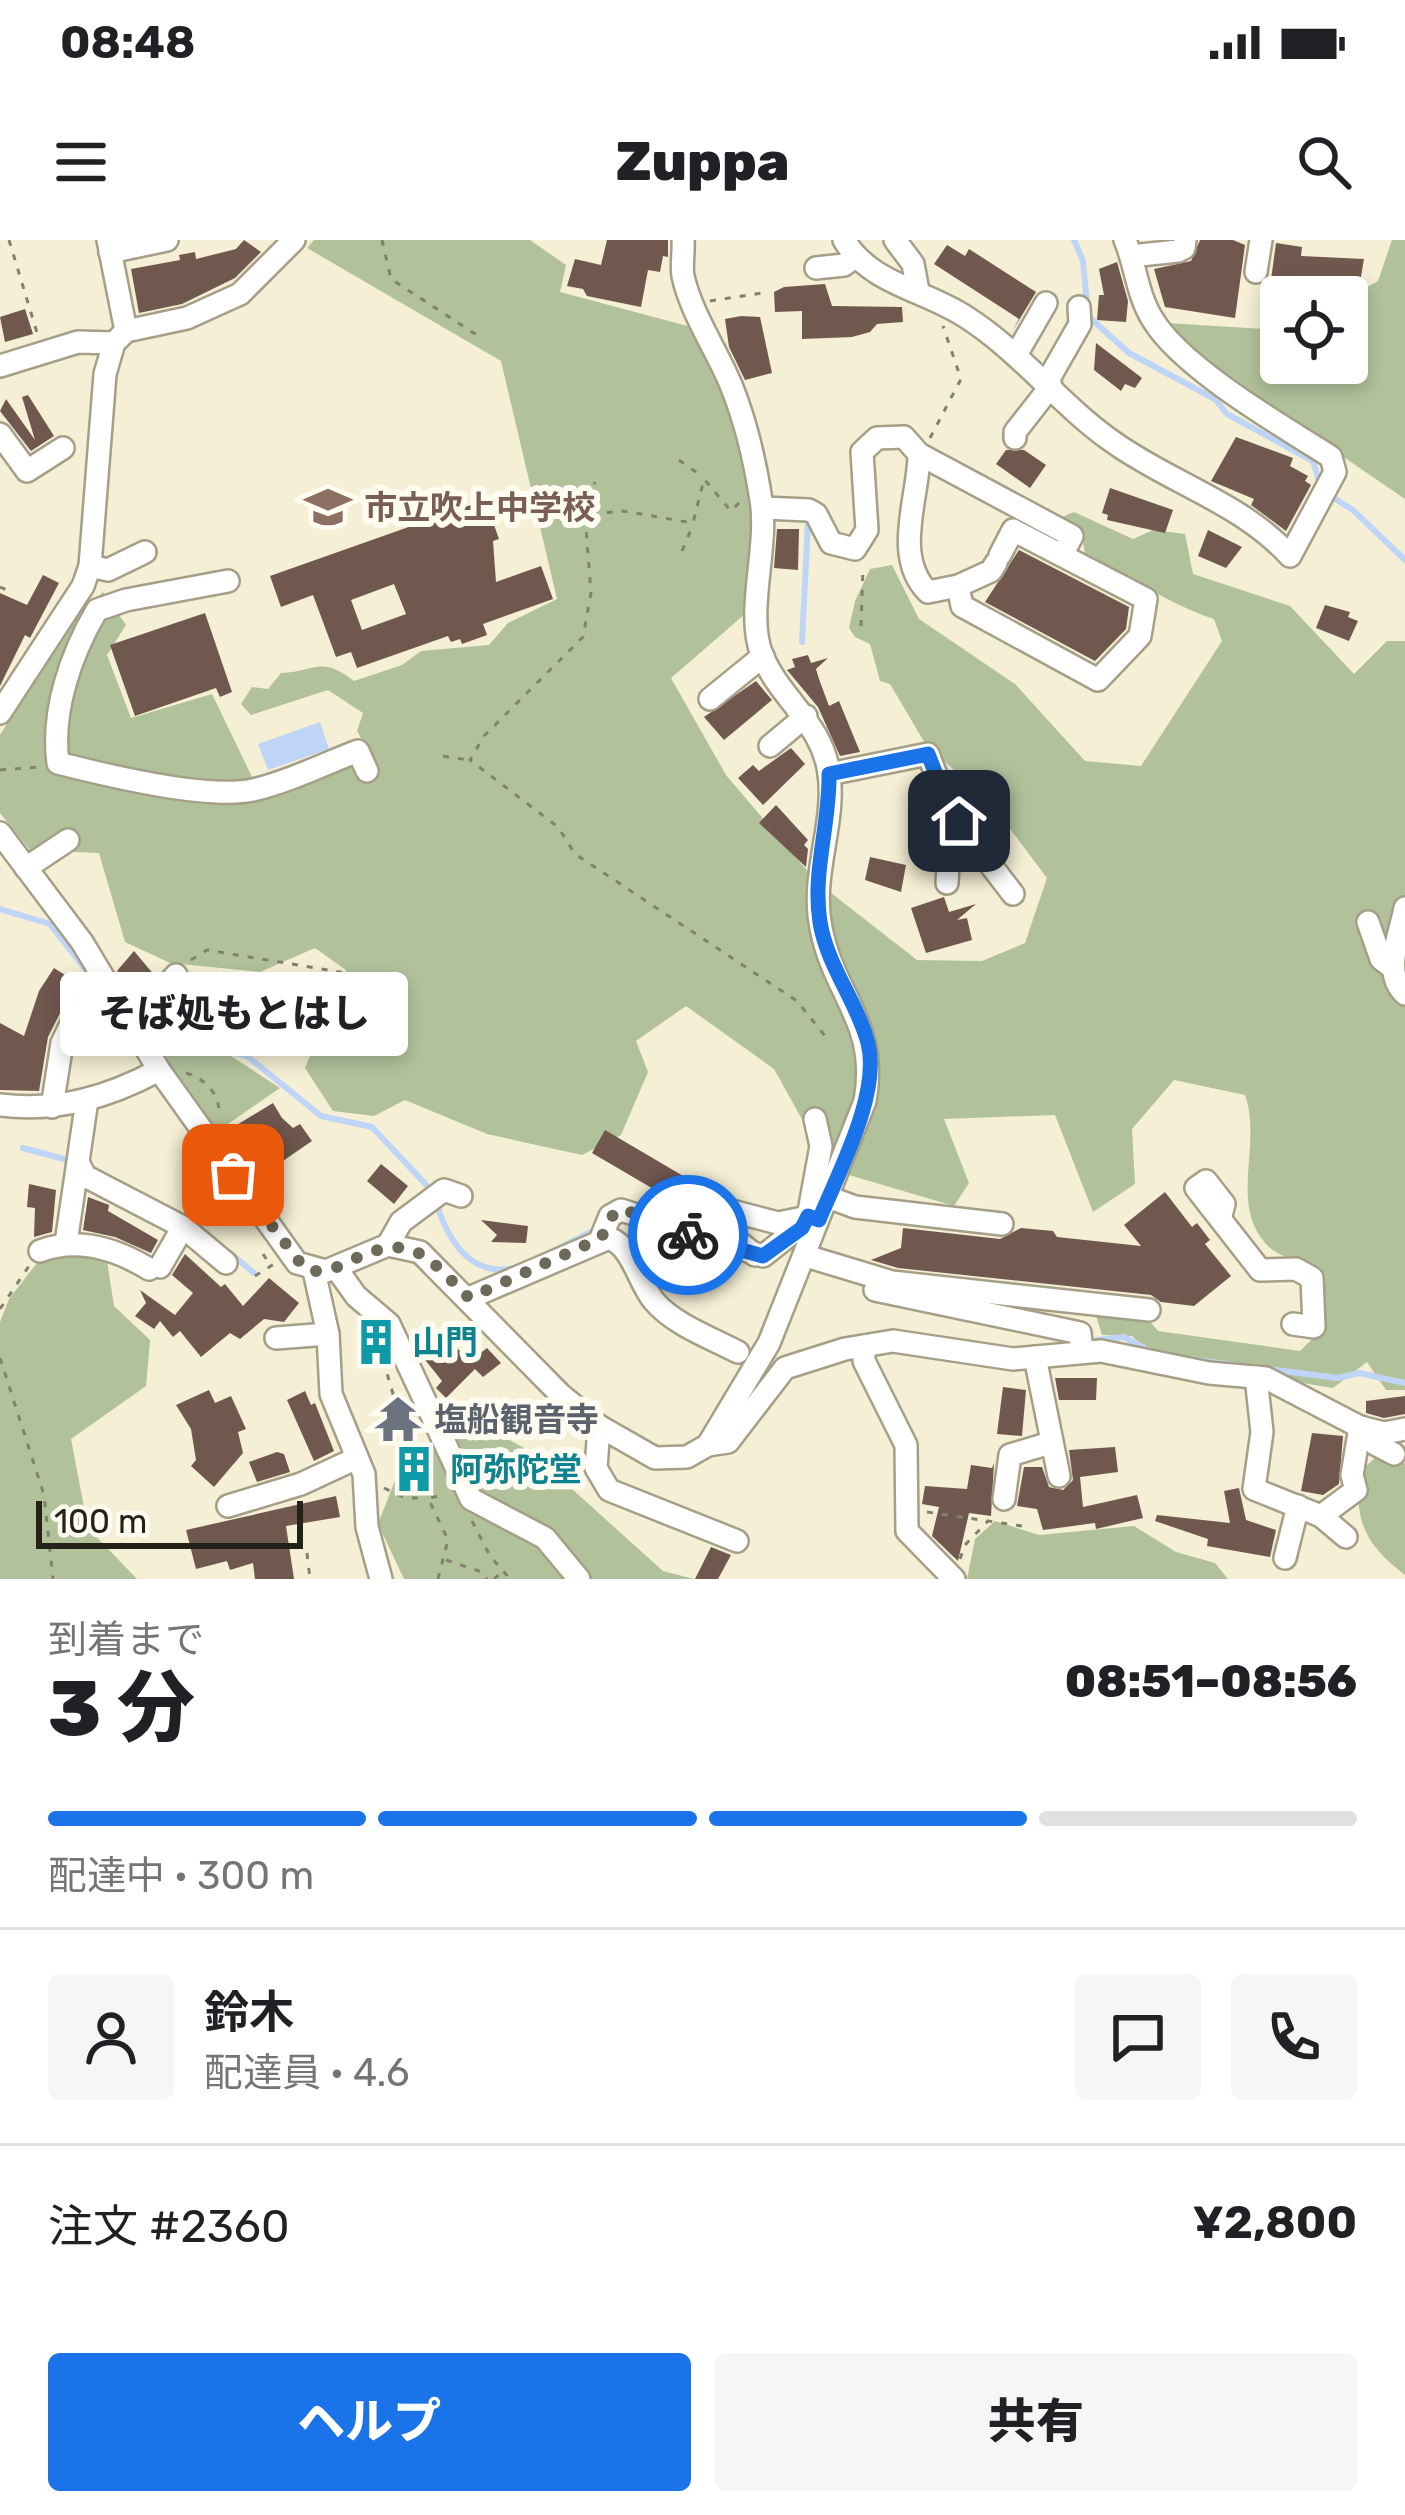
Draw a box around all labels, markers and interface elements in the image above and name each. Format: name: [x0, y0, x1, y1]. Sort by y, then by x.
text: 08:48: [60, 16, 195, 69]
icon: menu: [48, 129, 114, 195]
icon: search: [1291, 129, 1357, 195]
text: Zuppa: [615, 130, 790, 194]
map controls: [1260, 276, 1368, 384]
button: locate: [1260, 276, 1368, 384]
school or university icon: 市立吹上中学校: [303, 482, 353, 532]
place label: 市立吹上中学校: [364, 488, 595, 527]
pin: [908, 770, 1010, 872]
icon: home: [926, 788, 992, 854]
callout: そば処もとはし: [59, 971, 407, 1055]
text: そば処もとはし: [98, 991, 370, 1037]
pin: [182, 1124, 284, 1226]
icon: bag: [200, 1142, 266, 1208]
courier: [628, 1175, 748, 1295]
icon: bike: [655, 1202, 721, 1268]
building icon: 山門: [351, 1317, 401, 1367]
place label: 山門: [412, 1323, 478, 1362]
temple icon: 塩船観音寺: [373, 1394, 423, 1444]
place label: 塩船観音寺: [434, 1400, 599, 1439]
building icon: 阿弥陀堂: [389, 1444, 439, 1494]
place label: 阿弥陀堂: [450, 1450, 582, 1489]
scale bar: [36, 1495, 303, 1548]
text: 100 m: [54, 1502, 147, 1541]
text: 到着まで: [48, 1617, 204, 1663]
text: 08:51–08:56: [1065, 1655, 1357, 1708]
text: 3 分: [48, 1662, 195, 1755]
text: 配達中 · 300 m: [48, 1853, 314, 1899]
button: person: [48, 1974, 174, 2100]
button: chat: [1075, 1974, 1201, 2100]
button: phone: [1231, 1974, 1357, 2100]
text: 鈴木: [204, 1986, 294, 2039]
text: 配達員 · 4.6: [204, 2050, 410, 2096]
text: ¥2,800: [1193, 2196, 1357, 2249]
text: 注文 #2360: [48, 2200, 290, 2253]
button: ヘルプ: [48, 2353, 691, 2491]
button: 共有: [715, 2353, 1357, 2491]

